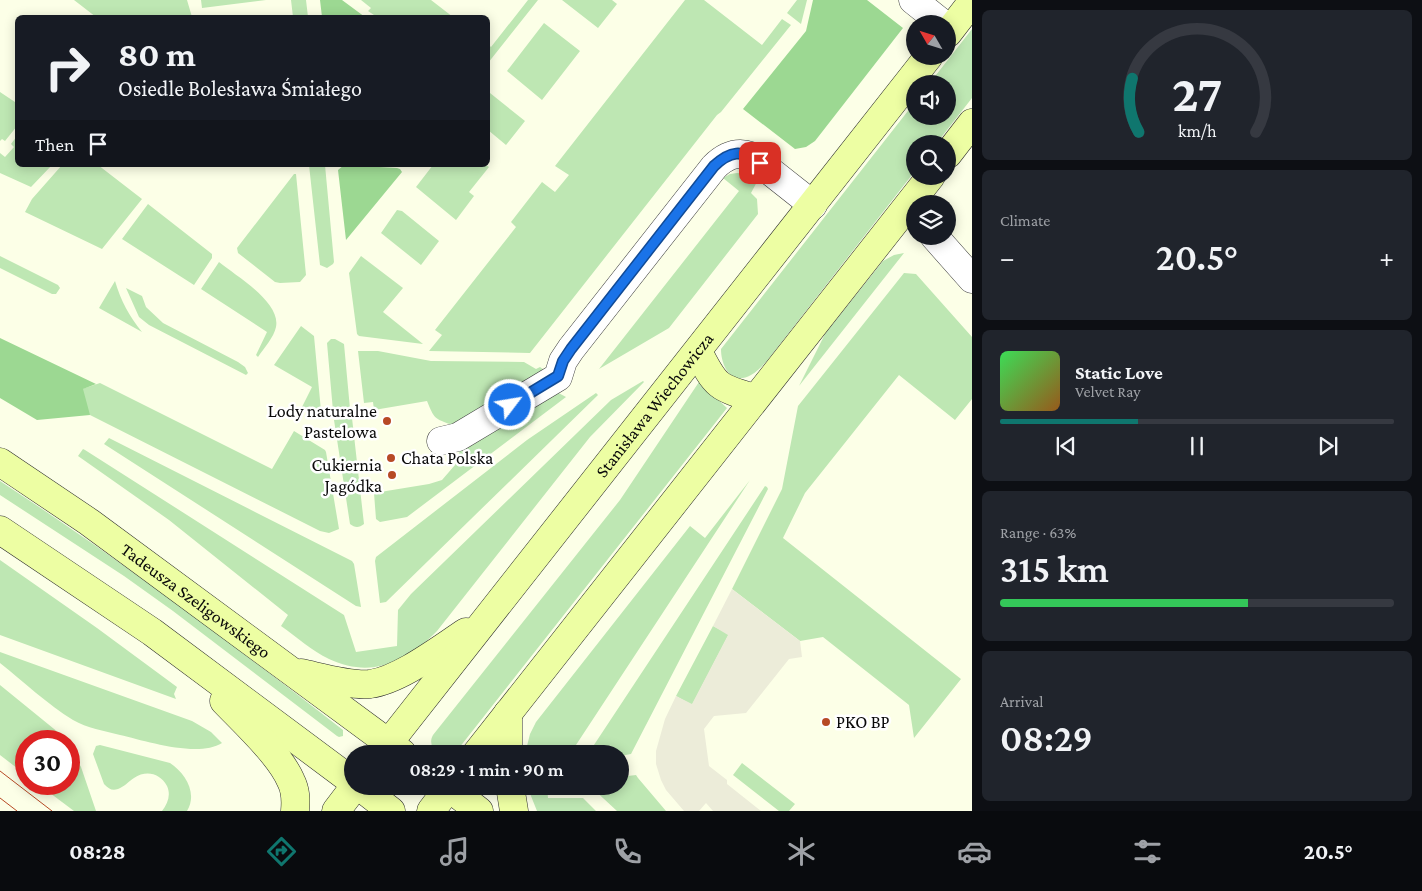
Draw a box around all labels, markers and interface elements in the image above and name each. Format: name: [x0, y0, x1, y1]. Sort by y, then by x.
north arrow: [906, 15, 956, 65]
map controls: [906, 15, 956, 245]
icon: right: [35, 35, 100, 100]
text: 80 m: [118, 35, 196, 74]
text: 27: [1172, 64, 1222, 122]
button: sound: [906, 75, 956, 125]
text: Osiedle Bolesława Śmiałego: [118, 76, 362, 101]
text: km/h: [1178, 121, 1217, 141]
icon: arrive: [84, 130, 112, 158]
text: Then: [35, 134, 74, 155]
button: search: [906, 135, 956, 185]
pin: [739, 142, 781, 184]
icon: arrive: [746, 149, 774, 177]
button: layers: [906, 195, 956, 245]
text: Climate: [1000, 212, 1050, 229]
text: 20.5°: [1156, 236, 1238, 278]
text: −: [1000, 242, 1015, 273]
text: +: [1379, 242, 1394, 273]
street label: Stanisława Wiechowicza: [592, 329, 717, 481]
text: Static Love: [1075, 362, 1163, 383]
position arrow: [483, 378, 535, 430]
text: Velvet Ray: [1075, 383, 1141, 400]
place label: Lody naturalne Pastelowa: [268, 401, 377, 442]
marker: Lody naturalne Pastelowa: [381, 415, 393, 427]
icon: previous: [1052, 432, 1080, 460]
icon: pause: [1183, 432, 1211, 460]
icon: next: [1314, 432, 1342, 460]
place label: Chata Polska: [401, 448, 493, 468]
marker: Chata Polska: [385, 452, 397, 464]
place label: Cukiernia Jagódka: [312, 455, 382, 496]
marker: Cukiernia Jagódka: [386, 469, 398, 481]
text: Range · 63%: [1000, 524, 1076, 541]
street label: Tadeusza Szeligowskiego: [117, 539, 275, 663]
text: 315 km: [1000, 548, 1109, 590]
text: Arrival: [1000, 693, 1044, 710]
place label: PKO BP: [836, 712, 890, 732]
marker: PKO BP: [820, 716, 832, 728]
text: 08:29: [1000, 717, 1093, 759]
speed limit sign: 30: [15, 730, 80, 795]
text: 08:29 · 1 min · 90 m: [409, 759, 564, 780]
icon: directions: [264, 834, 299, 869]
icon: music: [437, 834, 472, 869]
icon: phone: [610, 834, 645, 869]
icon: climate: [784, 834, 819, 869]
icon: car: [957, 834, 992, 869]
icon: filters: [1130, 834, 1165, 869]
text: 08:28: [69, 839, 125, 864]
text: 20.5°: [1304, 839, 1353, 864]

